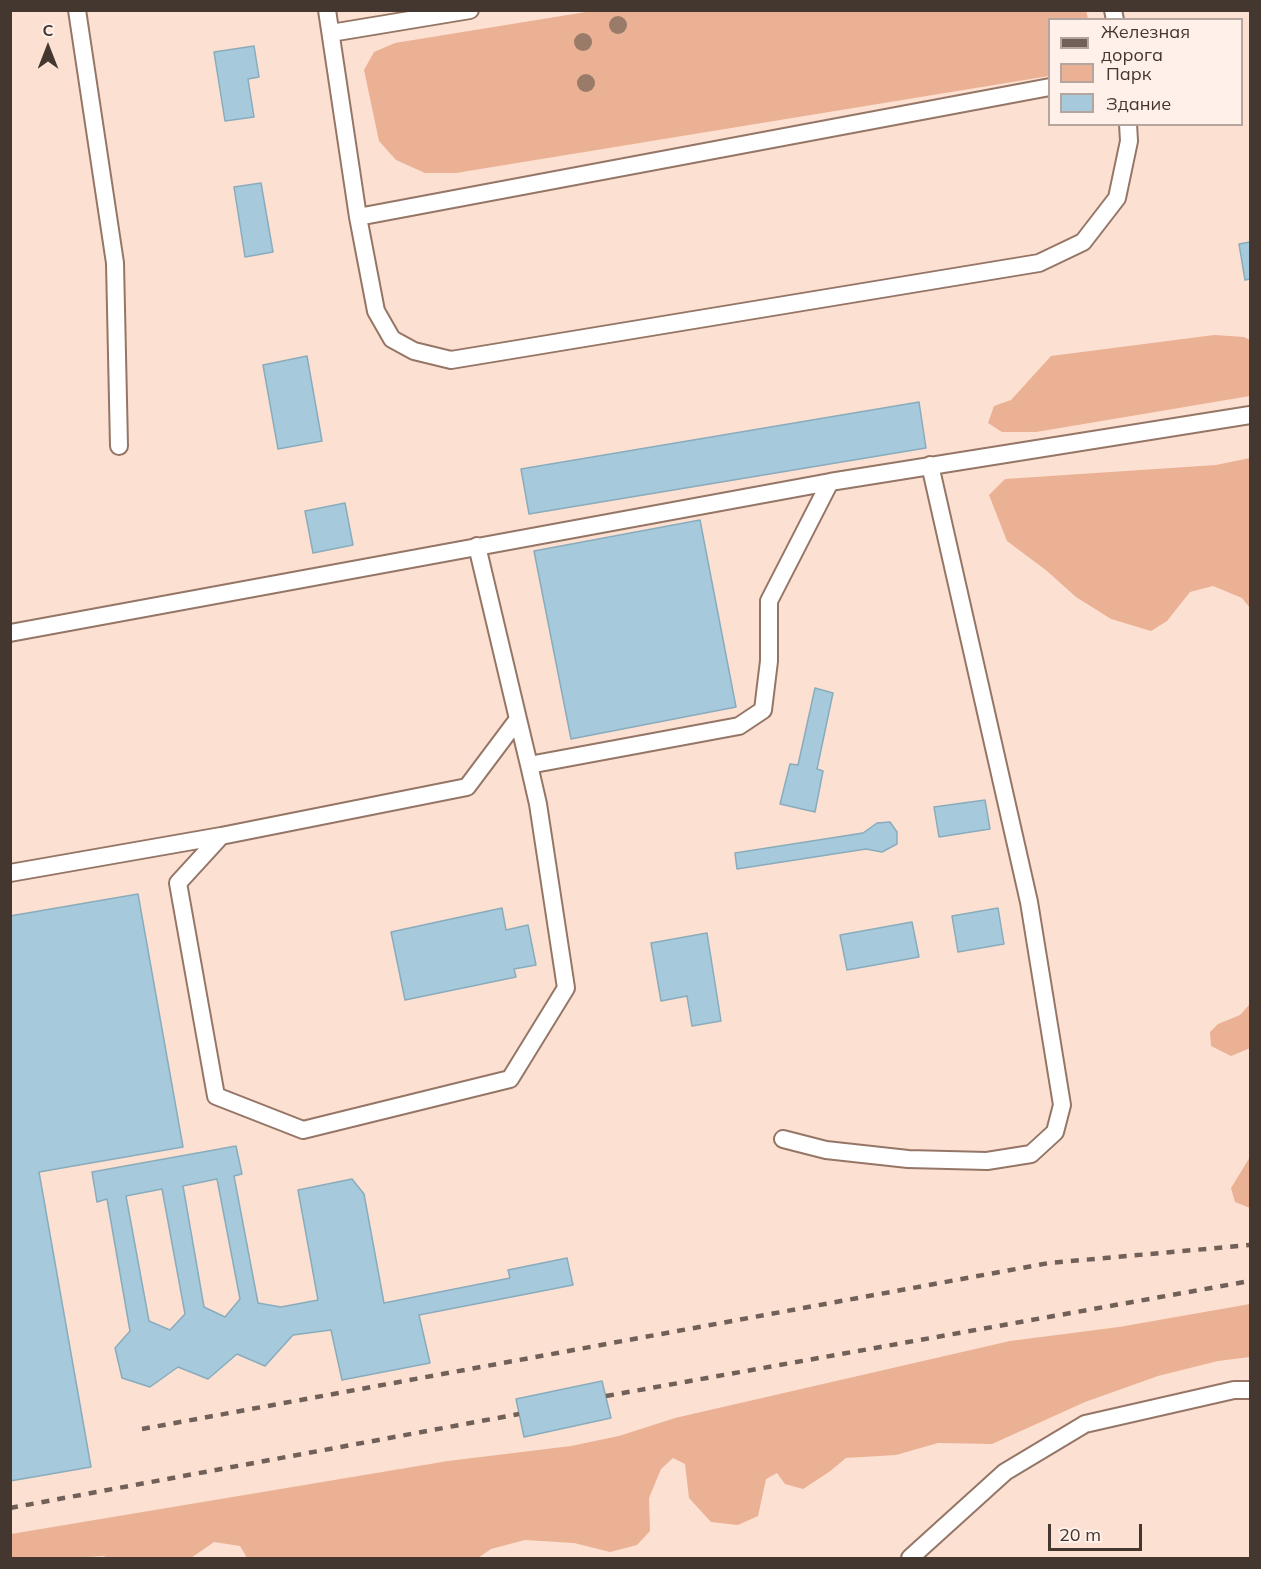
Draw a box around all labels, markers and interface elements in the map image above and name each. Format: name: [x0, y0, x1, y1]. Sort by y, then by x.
north arrow: [18, 18, 78, 78]
legend: [1048, 18, 1243, 126]
text: С: [43, 20, 53, 40]
text: Железная дорога: [1101, 20, 1190, 66]
text: Парк: [1106, 62, 1151, 85]
text: Здание: [1106, 92, 1171, 115]
scale bar: [1051, 1512, 1146, 1550]
text: 20 m: [1059, 1523, 1101, 1546]

